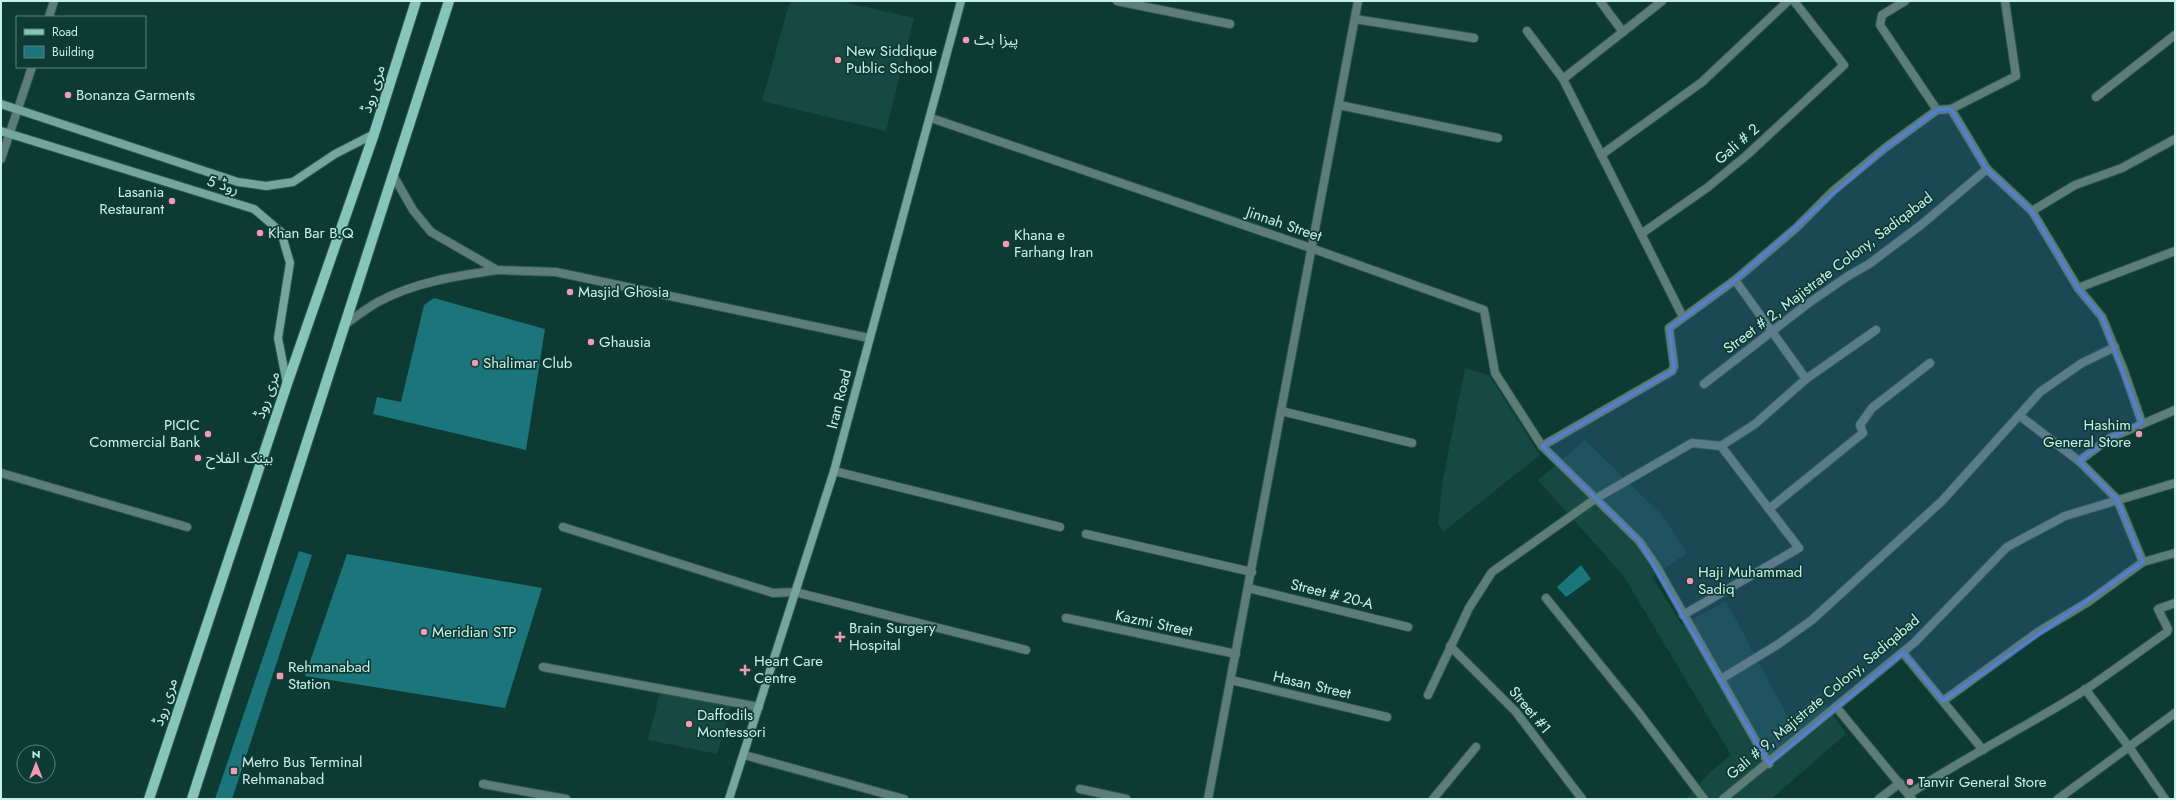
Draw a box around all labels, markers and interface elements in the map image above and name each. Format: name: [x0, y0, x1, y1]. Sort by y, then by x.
legend: [16, 16, 146, 68]
text: Road: [52, 23, 78, 41]
place label: پیزا ہٹ: [974, 29, 1018, 51]
marker: پیزا ہٹ: [961, 35, 971, 45]
place label: New Siddique Public School: [846, 40, 937, 79]
text: Building: [52, 43, 94, 61]
marker: New Siddique Public School: [833, 55, 843, 65]
street label: مری روڈ: [355, 62, 391, 116]
place label: Bonanza Garments: [76, 84, 195, 106]
marker: Bonanza Garments: [63, 90, 73, 100]
street label: Gali # 2: [1710, 118, 1764, 170]
street label: روڈ 5: [204, 170, 242, 200]
place label: Lasania Restaurant: [99, 181, 164, 220]
street label: Street # 2, Majistrate Colony, Sadiqabad: [1719, 187, 1937, 359]
marker: Lasania Restaurant: [167, 196, 177, 206]
street label: Jinnah Street: [1241, 200, 1325, 247]
place label: Khan Bar B.Q: [268, 222, 354, 244]
place label: Khana e Farhang Iran: [1014, 224, 1093, 263]
marker: Khan Bar B.Q: [255, 228, 265, 238]
marker: Khana e Farhang Iran: [1001, 239, 1011, 249]
place label: Masjid Ghosia: [578, 281, 669, 303]
marker: Masjid Ghosia: [565, 287, 575, 297]
place label: Ghausia: [599, 331, 651, 353]
marker: Ghausia: [586, 337, 596, 347]
place label: Shalimar Club: [483, 352, 573, 374]
marker: Shalimar Club: [470, 358, 480, 368]
street label: Iran Road: [821, 367, 857, 431]
street label: مری روڈ: [249, 368, 285, 422]
place label: PICIC Commercial Bank: [89, 414, 200, 453]
place label: Hashim General Store: [2043, 414, 2131, 453]
marker: PICIC Commercial Bank: [203, 429, 213, 439]
marker: Hashim General Store: [2134, 429, 2144, 439]
place label: بینک الفلاح: [206, 447, 273, 470]
marker: بینک الفلاح: [193, 453, 203, 463]
place label: Haji Muhammad Sadiq: [1698, 561, 1802, 600]
street label: Street # 20-A: [1288, 573, 1376, 615]
marker: Haji Muhammad Sadiq: [1685, 576, 1695, 586]
street label: Kazmi Street: [1113, 604, 1195, 642]
street label: Gali # 9, Majistrate Colony, Sadiqabad: [1722, 609, 1924, 785]
place label: Brain Surgery Hospital: [849, 617, 936, 656]
place label: Meridian STP: [432, 621, 516, 643]
marker: Meridian STP: [419, 627, 429, 637]
marker: Brain Surgery Hospital: [834, 631, 846, 643]
place label: Heart Care Centre: [754, 650, 823, 689]
place label: Rehmanabad Station: [288, 656, 370, 695]
marker: Heart Care Centre: [739, 664, 751, 676]
street label: Hasan Street: [1271, 665, 1354, 705]
marker: Rehmanabad Station: [275, 671, 285, 681]
street label: مری روڈ: [147, 675, 183, 729]
street label: Street #1: [1504, 681, 1556, 739]
place label: Daffodils Montessori: [697, 704, 766, 743]
marker: Daffodils Montessori: [684, 719, 694, 729]
north arrow: [16, 744, 56, 784]
text: N: [32, 746, 40, 762]
place label: Metro Bus Terminal Rehmanabad: [242, 751, 362, 790]
marker: Metro Bus Terminal Rehmanabad: [229, 766, 239, 776]
place label: Tanvir General Store: [1918, 771, 2047, 793]
marker: Tanvir General Store: [1905, 777, 1915, 787]

